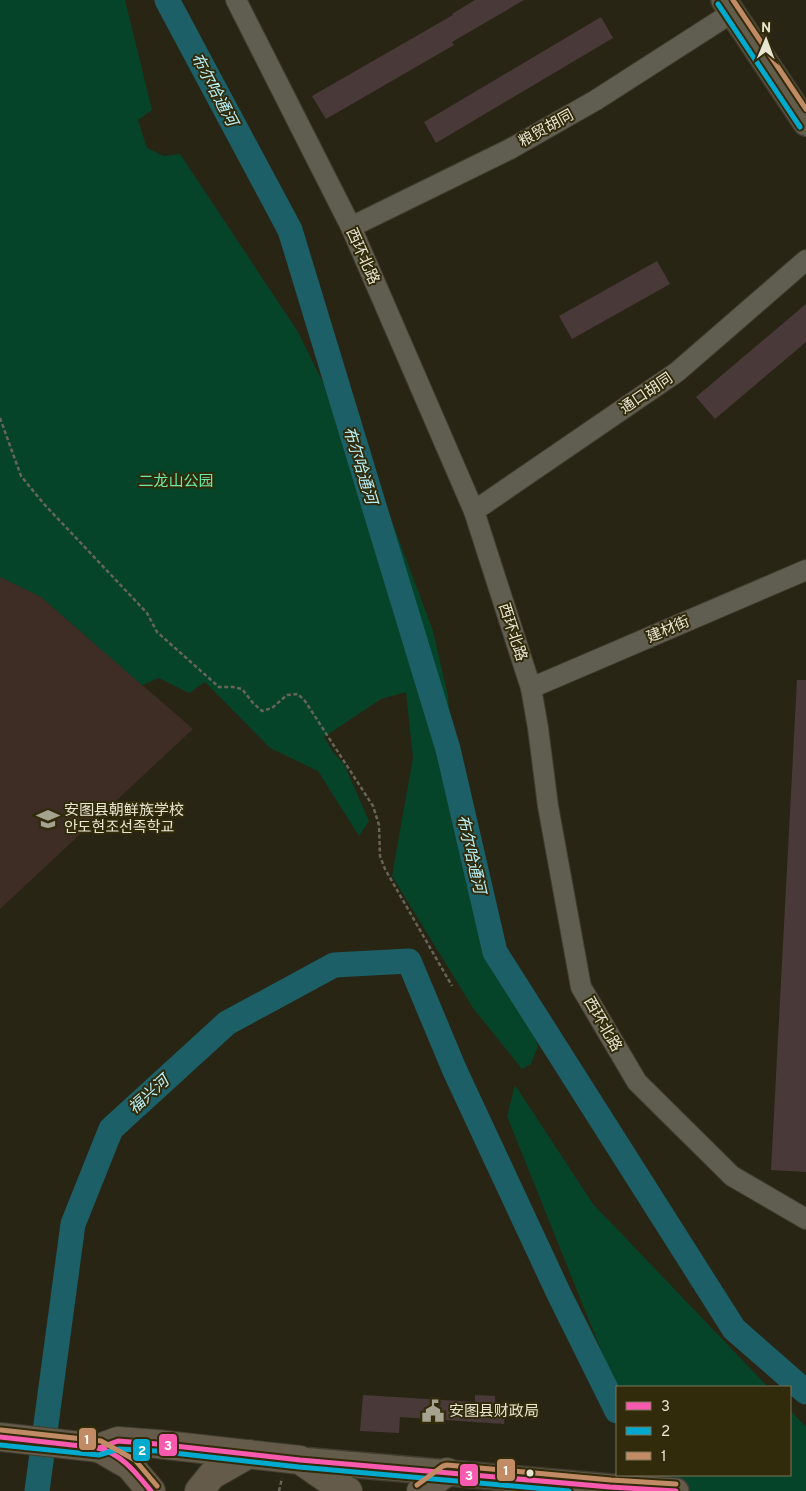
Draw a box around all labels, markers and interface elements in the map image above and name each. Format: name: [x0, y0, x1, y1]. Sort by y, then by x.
north arrow: [741, 15, 791, 65]
text: N: [761, 20, 771, 37]
water label: 布尔哈通河: [186, 50, 242, 133]
street label: 粮贸胡同: [515, 106, 578, 152]
street label: 西环北路: [341, 225, 383, 288]
street label: 通口胡同: [617, 370, 677, 419]
water label: 布尔哈通河: [338, 424, 381, 510]
park label: 二龙山公园: [138, 472, 214, 492]
street label: 西环北路: [493, 601, 531, 664]
street label: 建材街: [644, 612, 693, 648]
place label: 安图县朝鲜族学校 안도현조선족학교: [64, 801, 184, 838]
school or university icon: 安图县朝鲜族学校 안도현조선족학교: [35, 806, 61, 832]
water label: 布尔哈通河: [451, 813, 489, 899]
street label: 西环北路: [578, 994, 626, 1055]
water label: 福兴河: [125, 1070, 176, 1119]
legend: [616, 1386, 791, 1476]
public building icon: 安图县财政局: [420, 1398, 446, 1424]
text: 3: [661, 1398, 670, 1417]
place label: 安图县财政局: [449, 1403, 539, 1422]
text: 2: [661, 1423, 670, 1442]
line badge: 1: [78, 1427, 97, 1451]
text: 1: [84, 1432, 90, 1449]
line badge: 3: [158, 1433, 178, 1457]
line badge: 2: [132, 1438, 151, 1462]
text: 3: [164, 1438, 172, 1455]
text: 2: [138, 1443, 146, 1460]
text: 1: [661, 1448, 667, 1467]
line badge: 1: [496, 1458, 516, 1482]
line badge: 3: [459, 1463, 479, 1487]
text: 1: [503, 1463, 509, 1480]
text: 3: [465, 1468, 473, 1485]
unlabelled marker: [525, 1468, 535, 1478]

